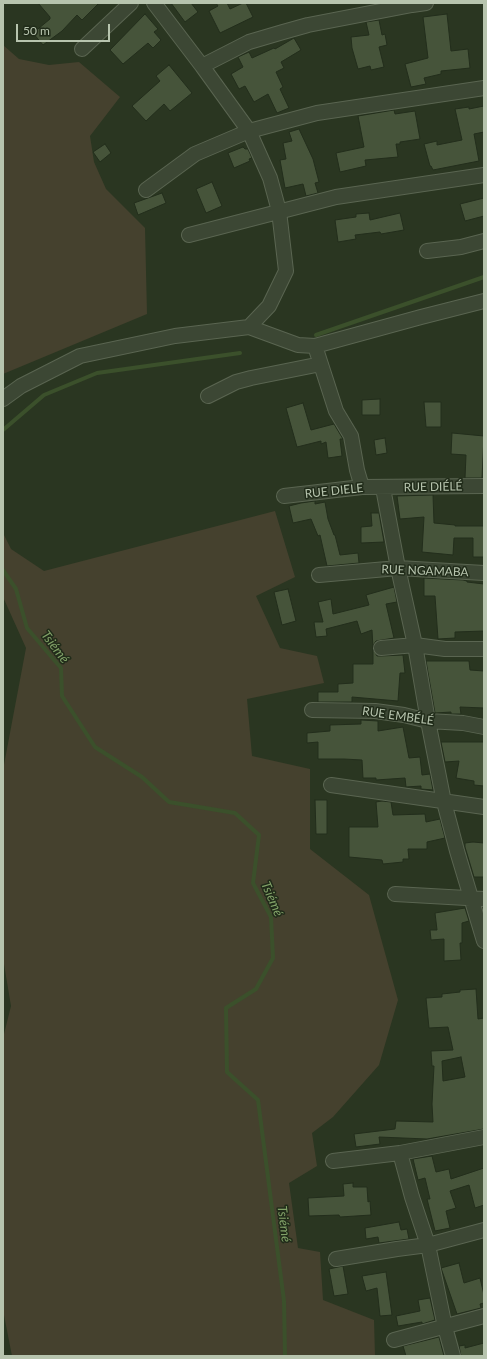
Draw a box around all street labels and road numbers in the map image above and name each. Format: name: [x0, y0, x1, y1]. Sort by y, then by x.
street label: RUE DIÉLÉ: [403, 479, 463, 495]
street label: RUE DIELE: [304, 481, 364, 501]
street label: RUE NGAMABA: [381, 562, 469, 580]
street label: RUE EMBÉLÉ: [361, 704, 435, 728]

